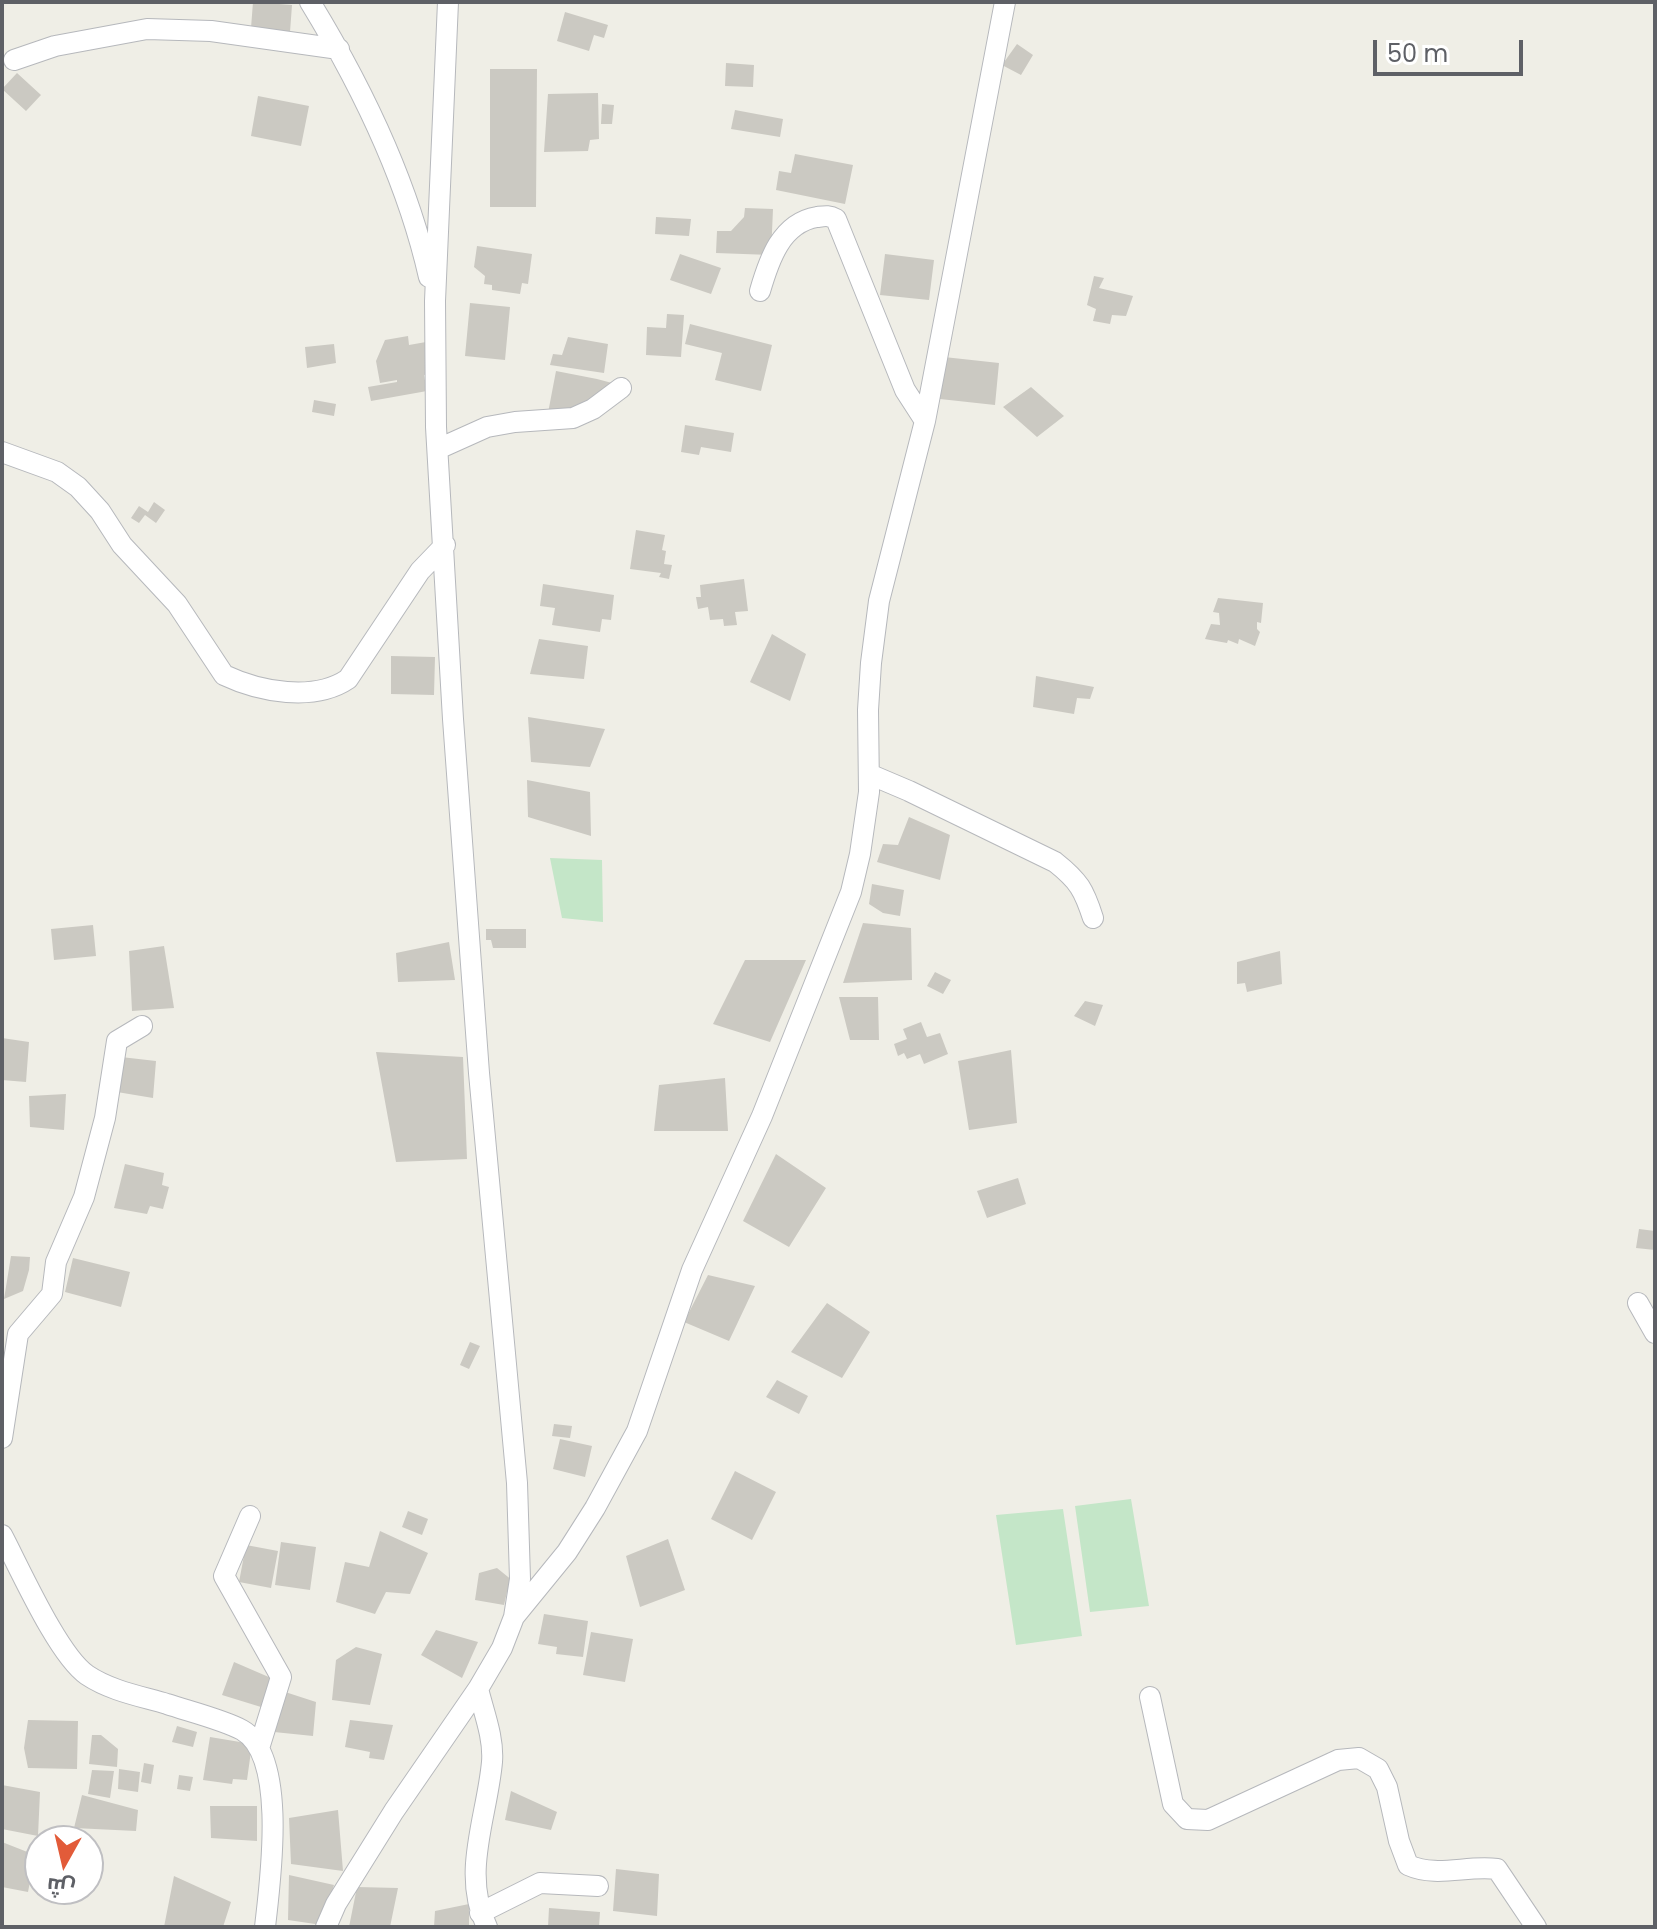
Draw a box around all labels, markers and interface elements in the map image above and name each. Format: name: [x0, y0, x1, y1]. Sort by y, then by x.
scale bar: [1377, 24, 1527, 74]
text: 50 m: [1387, 37, 1448, 70]
north arrow: [24, 1825, 104, 1905]
text: ش: [45, 1870, 77, 1905]

